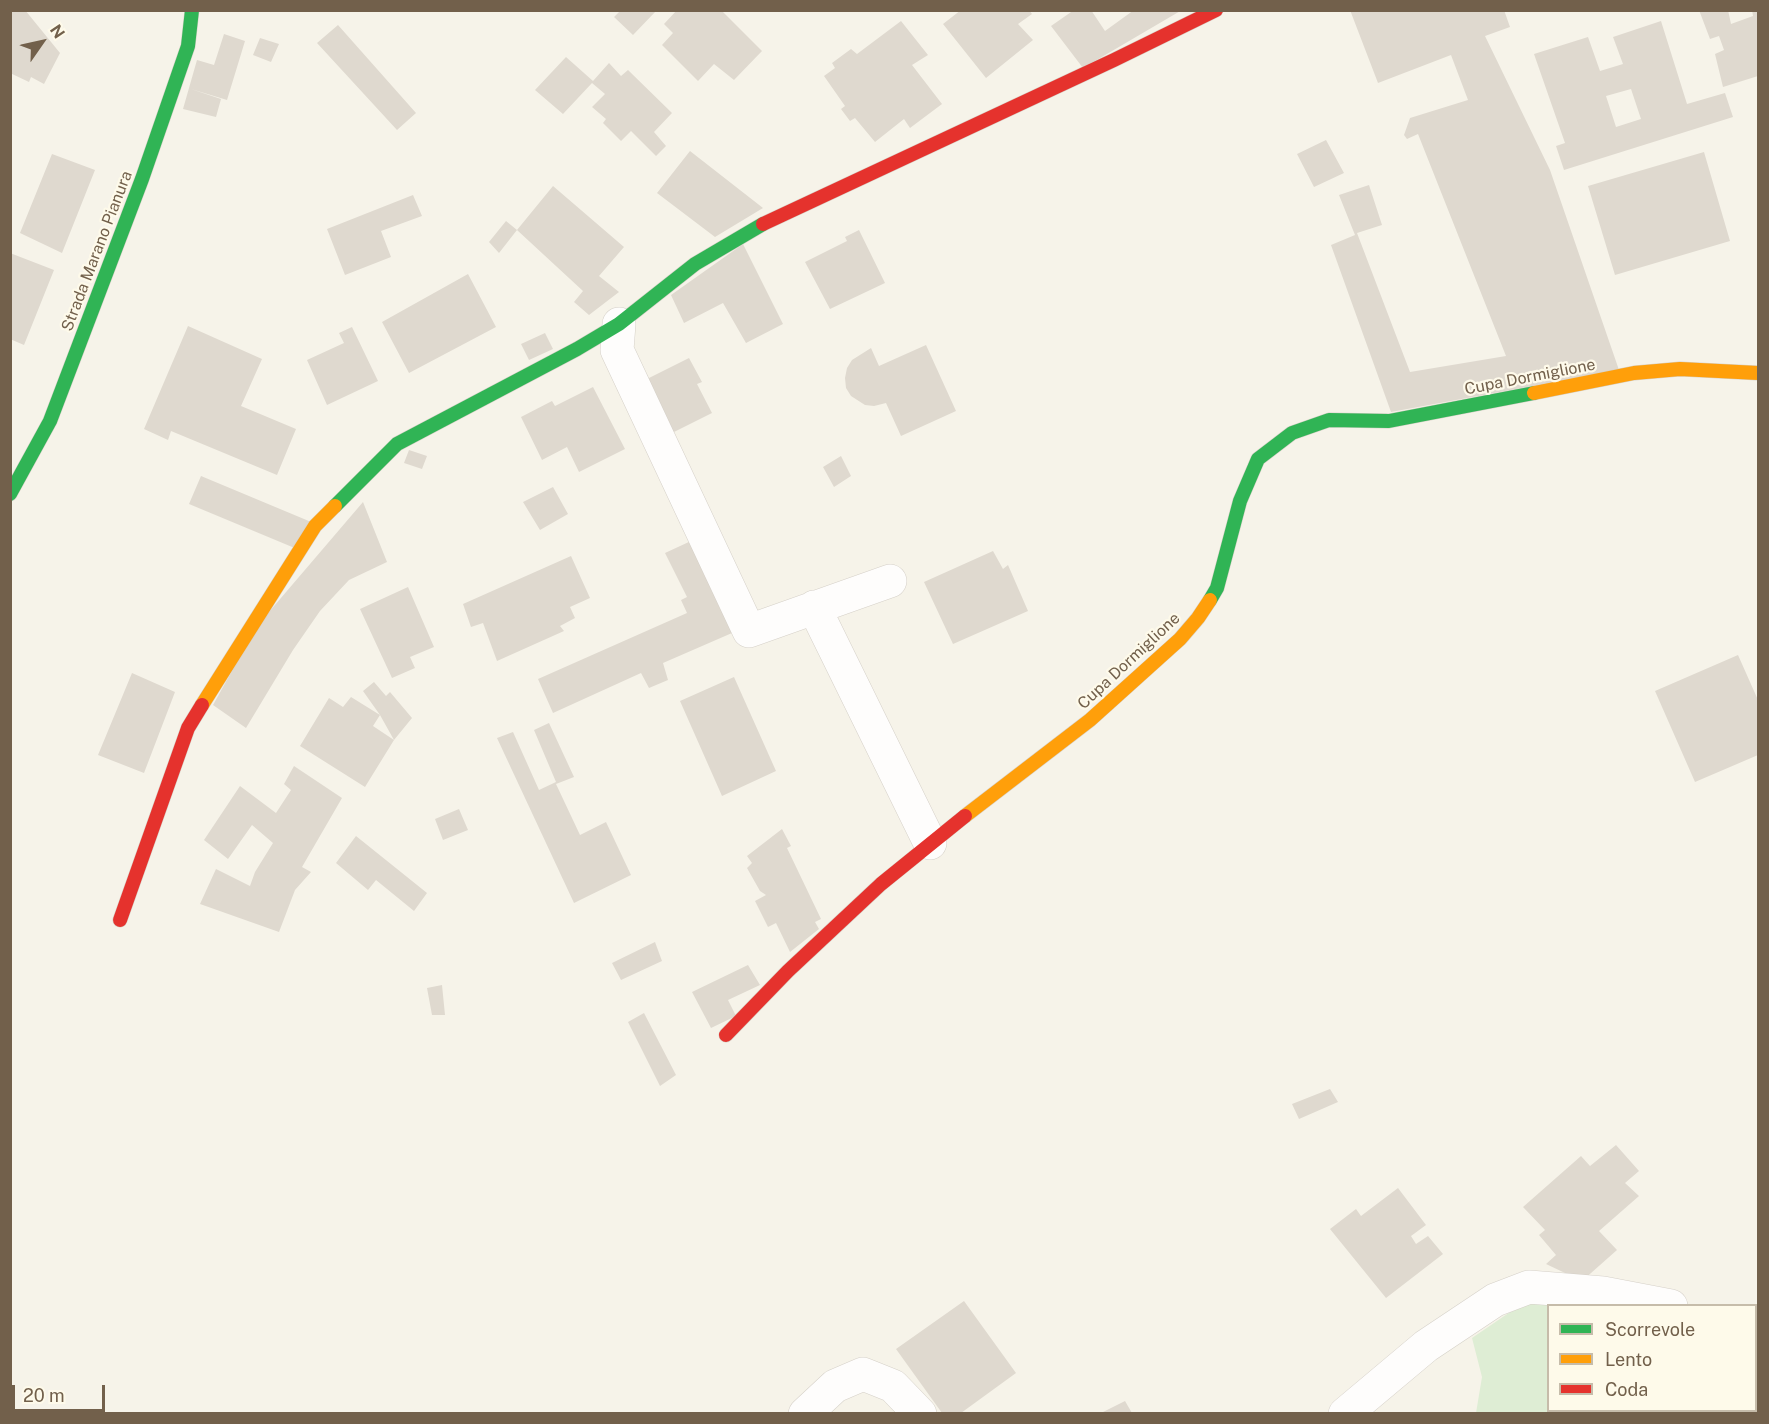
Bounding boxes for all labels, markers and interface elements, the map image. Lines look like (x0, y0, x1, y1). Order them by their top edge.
north arrow (12, 12, 72, 72)
text: N (46, 21, 69, 42)
street label: Strada Marano Pianura (58, 168, 136, 334)
street label: Cupa Dormiglione (1463, 355, 1597, 399)
street label: Cupa Dormiglione (1074, 609, 1184, 713)
legend (1547, 1304, 1757, 1412)
text: Scorrevole (1605, 1319, 1695, 1340)
text: Lento (1605, 1349, 1652, 1370)
scale bar (15, 1373, 108, 1411)
text: Coda (1605, 1379, 1648, 1400)
text: 20 m (23, 1385, 65, 1406)

